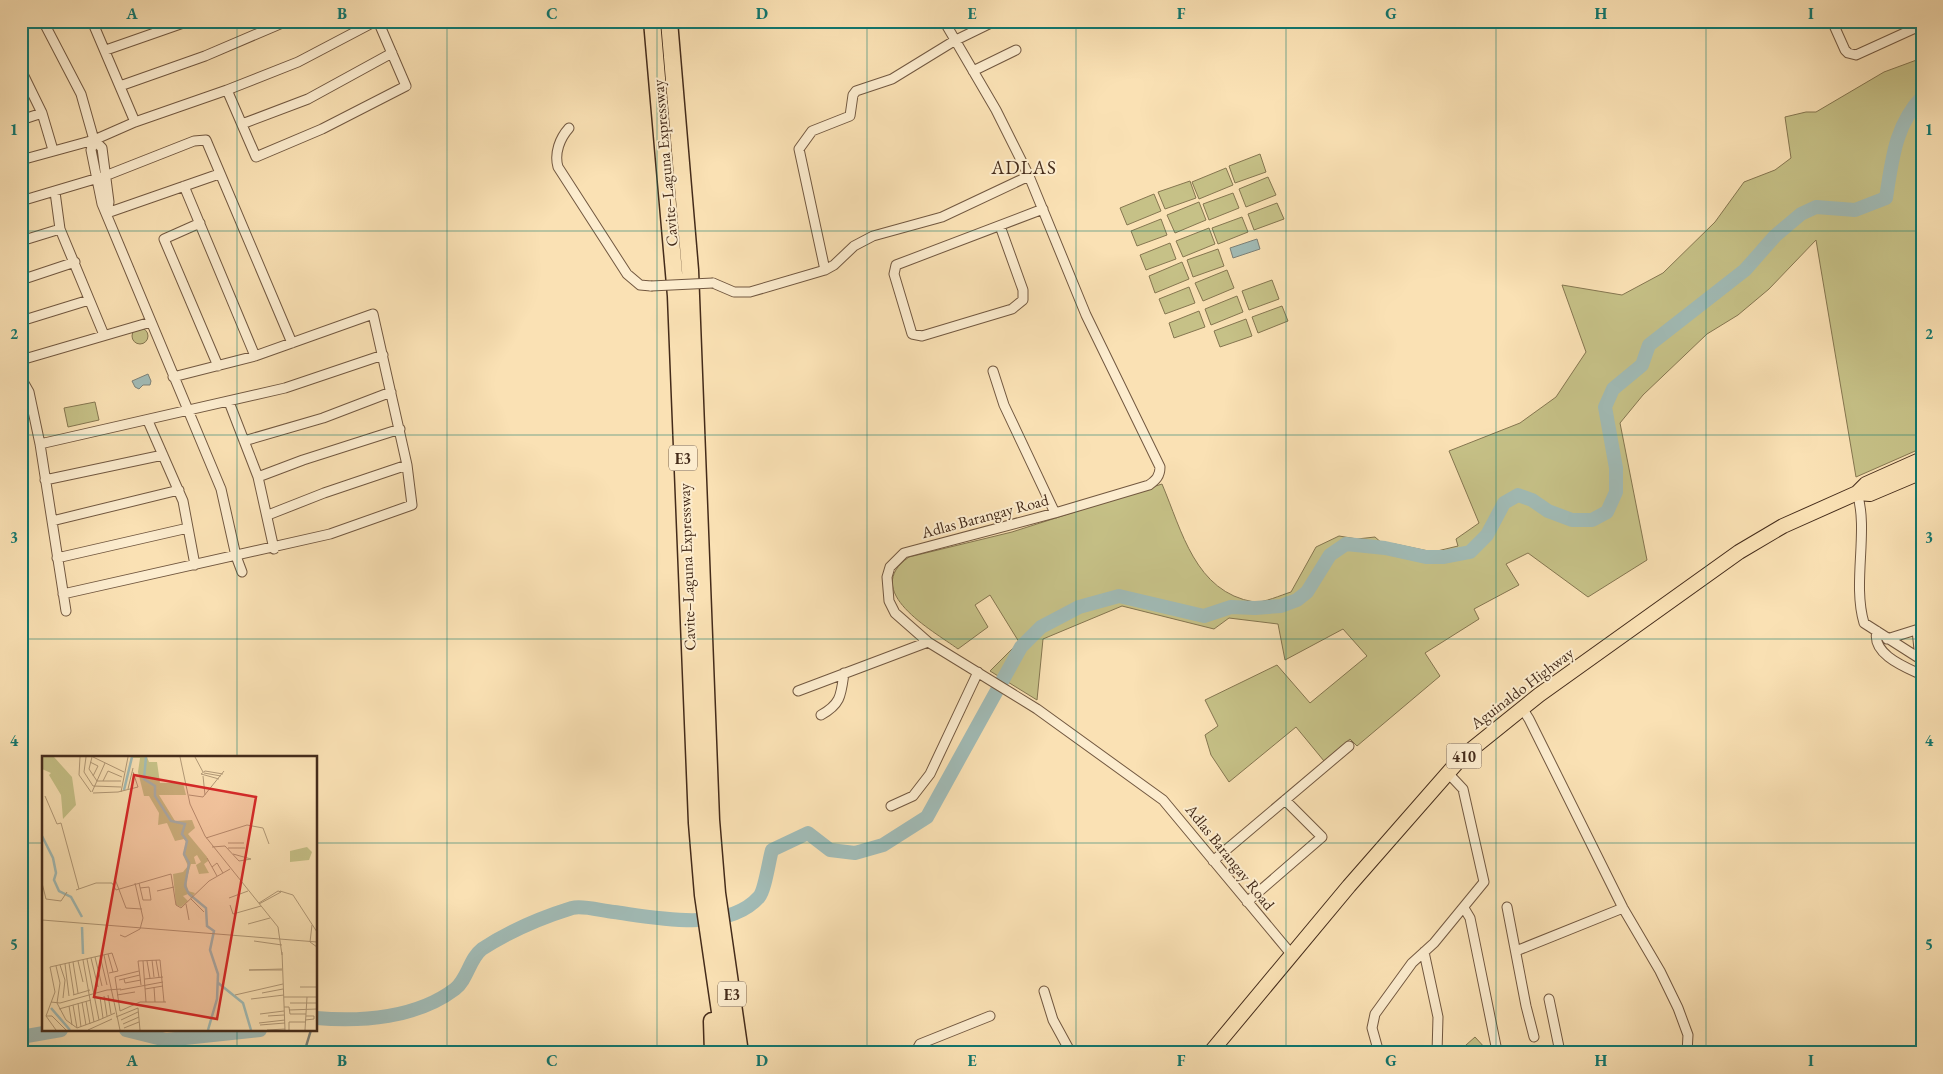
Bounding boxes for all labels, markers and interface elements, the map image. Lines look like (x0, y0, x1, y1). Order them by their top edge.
text: A (125, 3, 138, 24)
text: B (337, 3, 347, 24)
text: C (546, 3, 558, 24)
text: D (756, 3, 768, 24)
text: E (967, 3, 977, 24)
text: F (1177, 3, 1186, 24)
text: G (1385, 3, 1397, 24)
text: H (1595, 3, 1608, 24)
text: I (1808, 3, 1814, 24)
street label: Cavite–Laguna Expressway (647, 78, 683, 247)
text: 1 (10, 119, 18, 140)
text: 1 (1925, 119, 1933, 140)
district label: ADLAS (990, 155, 1057, 180)
text: 2 (10, 323, 19, 344)
text: 2 (1925, 323, 1934, 344)
road number: E3 (669, 446, 697, 470)
street label: Cavite–Laguna Expressway (674, 482, 700, 651)
street label: Adlas Barangay Road (918, 489, 1052, 543)
text: 3 (10, 527, 18, 548)
text: 3 (1925, 527, 1933, 548)
street label: Aguinaldo Highway (1465, 642, 1579, 734)
text: 4 (10, 730, 19, 751)
text: 4 (1925, 730, 1934, 751)
road number: 410 (1446, 744, 1482, 768)
inset map (42, 756, 318, 1032)
street label: Adlas Barangay Road (1180, 799, 1280, 915)
text: 5 (10, 934, 18, 955)
text: 5 (1925, 934, 1933, 955)
road number: E3 (718, 982, 746, 1006)
text: A (125, 1050, 138, 1071)
text: B (337, 1050, 347, 1071)
text: C (546, 1050, 558, 1071)
text: D (756, 1050, 768, 1071)
text: E (967, 1050, 977, 1071)
text: F (1177, 1050, 1186, 1071)
text: G (1385, 1050, 1397, 1071)
text: H (1595, 1050, 1608, 1071)
text: I (1808, 1050, 1814, 1071)

